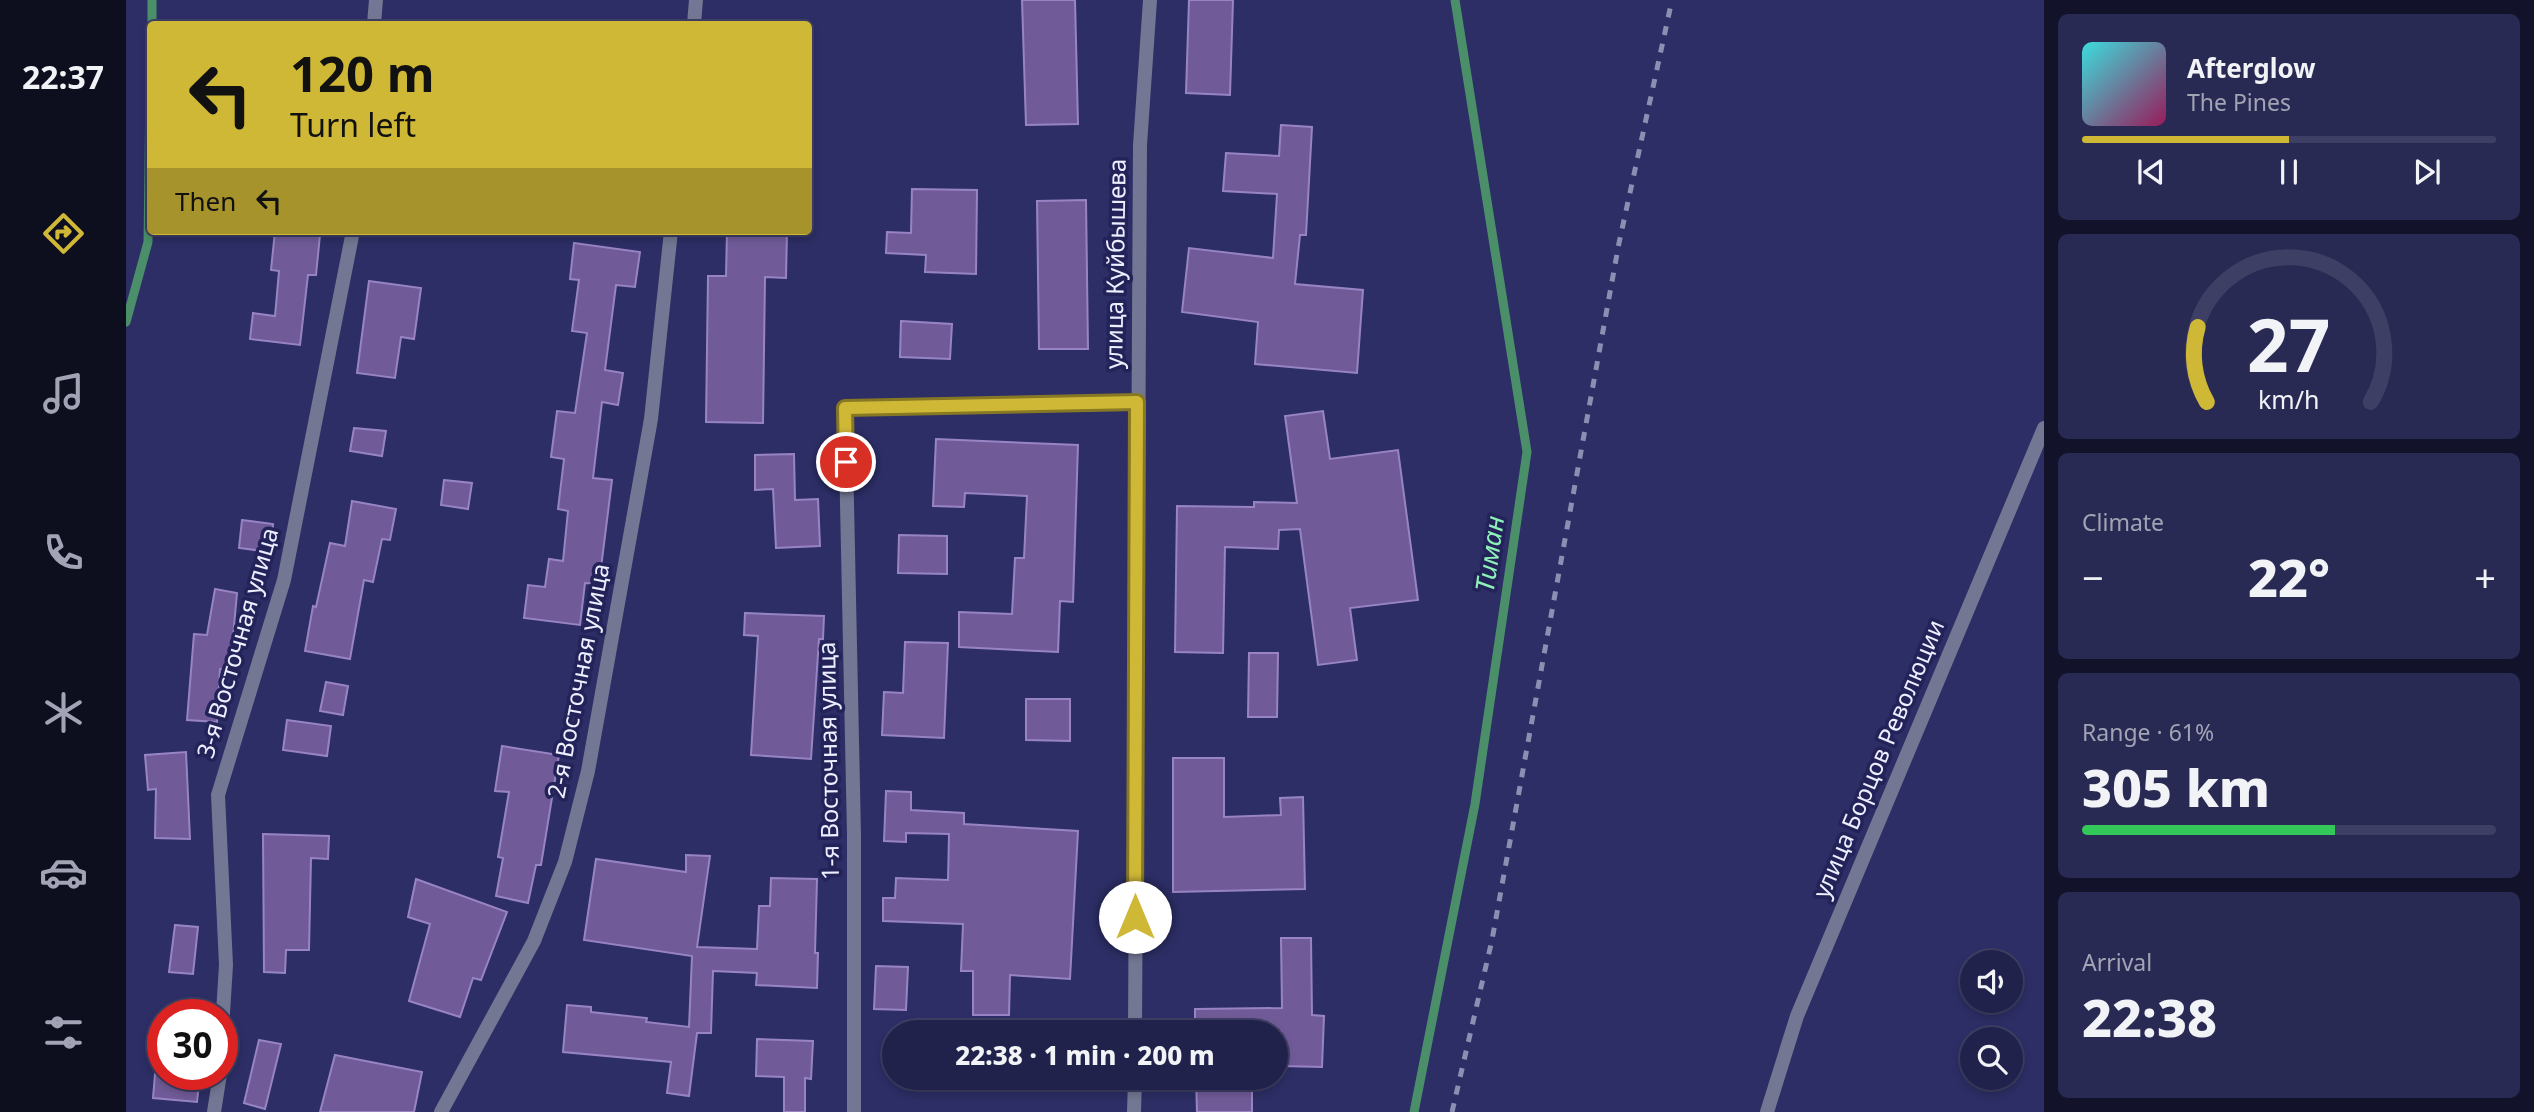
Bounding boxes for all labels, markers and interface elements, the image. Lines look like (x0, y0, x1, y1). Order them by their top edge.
text: 120 m (290, 40, 435, 106)
icon: left (175, 49, 266, 140)
text: Afterglow (2187, 50, 2315, 86)
text: 22:37 (22, 55, 104, 98)
text: The Pines (2187, 86, 2291, 118)
text: Turn left (290, 103, 416, 146)
icon: previous (2132, 153, 2170, 191)
icon: pause (2270, 153, 2308, 191)
icon: next (2408, 153, 2446, 191)
street label: улица Куйбышева (1096, 159, 1133, 369)
icon: left (250, 182, 288, 220)
text: Then (175, 183, 236, 219)
icon: directions (39, 209, 88, 258)
text: 27 (2247, 295, 2331, 394)
icon: music (39, 369, 88, 418)
text: km/h (2258, 382, 2320, 416)
pin (816, 432, 876, 492)
icon: arrive (827, 443, 865, 481)
text: Climate (2082, 506, 2164, 538)
water label: Тиман (1466, 513, 1512, 594)
street label: 3-я Восточная улица (188, 523, 285, 762)
icon: phone (39, 528, 88, 577)
text: 22° (2248, 541, 2330, 612)
text: − (2082, 551, 2104, 603)
text: + (2474, 551, 2496, 603)
street label: 2-я Восточная улица (539, 560, 616, 801)
street label: улица Борцов Революции (1804, 614, 1951, 903)
street label: 1-я Восточная улица (809, 641, 846, 881)
icon: climate (39, 688, 88, 737)
text: Range · 61% (2082, 716, 2214, 748)
text: 305 km (2082, 751, 2270, 822)
icon: car (39, 848, 88, 897)
position arrow (1098, 880, 1172, 954)
text: Arrival (2082, 946, 2152, 978)
map controls (1960, 950, 2023, 1090)
button: sound (1960, 950, 2023, 1013)
text: 22:38 (2082, 981, 2217, 1052)
speed limit sign: 30 (147, 999, 238, 1090)
icon: filters (39, 1008, 88, 1057)
button: search (1960, 1027, 2023, 1090)
text: 22:38 · 1 min · 200 m (955, 1037, 1215, 1073)

